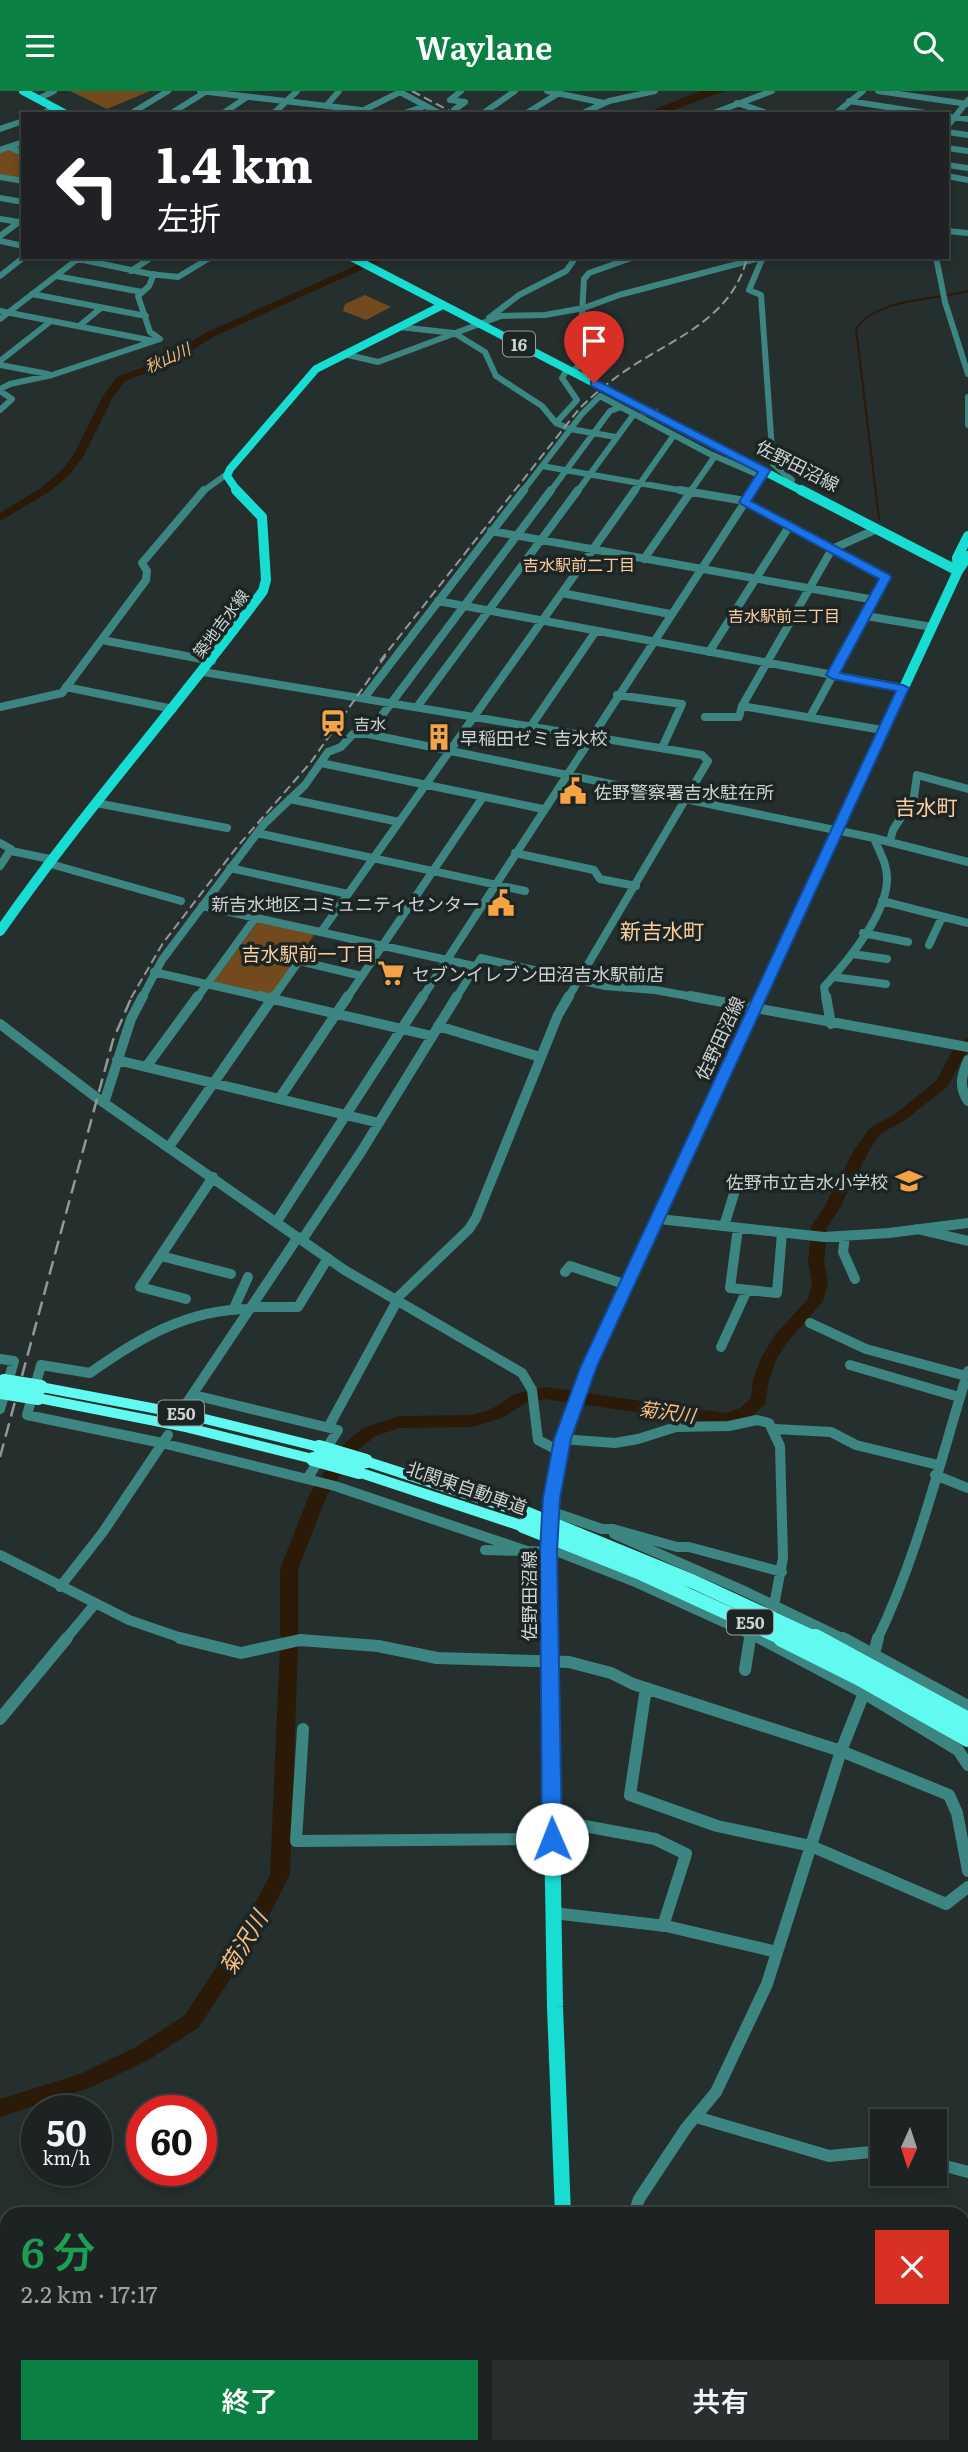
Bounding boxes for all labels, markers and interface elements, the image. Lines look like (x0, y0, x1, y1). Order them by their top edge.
text: Waylane (416, 22, 552, 70)
icon: menu (21, 27, 59, 65)
icon: search (909, 27, 947, 65)
text: 1.4 km (157, 125, 313, 198)
icon: left (42, 140, 133, 231)
text: 左折 (157, 192, 221, 240)
pin (564, 311, 624, 383)
icon: arrive (575, 322, 613, 360)
road number: 16 (503, 332, 535, 357)
water label: 秋山川 (140, 335, 196, 378)
street label: 佐野田沼線 (752, 433, 844, 497)
district label: 吉水駅前二丁目 (523, 552, 635, 576)
street label: 築地吉水線 (186, 584, 254, 662)
district label: 吉水駅前三丁目 (728, 603, 840, 627)
station icon: 吉水 (318, 708, 348, 738)
place label: 吉水 (354, 711, 386, 735)
building icon: 早稲田ゼミ 吉水校 (424, 722, 454, 752)
place label: 早稲田ゼミ 吉水校 (460, 724, 608, 751)
public building icon: 佐野警察署吉水駐在所 (558, 776, 588, 806)
place label: 佐野警察署吉水駐在所 (594, 778, 774, 805)
district label: 吉水町 (895, 790, 958, 821)
public building icon: 新吉水地区コミュニティセンター (486, 888, 516, 918)
place label: 新吉水地区コミュニティセンター (211, 890, 480, 917)
district label: 新吉水町 (620, 914, 704, 945)
district label: 吉水駅前一丁目 (241, 939, 375, 967)
supermarket icon: セブンイレブン田沼吉水駅前店 (376, 958, 406, 988)
place label: セブンイレブン田沼吉水駅前店 (412, 960, 664, 987)
street label: 佐野田沼線 (688, 992, 750, 1084)
school or university icon: 佐野市立吉水小学校 (894, 1166, 924, 1196)
place label: 佐野市立吉水小学校 (726, 1168, 888, 1195)
water label: 菊沢川 (637, 1393, 699, 1429)
road number: E50 (158, 1401, 204, 1425)
street label: 北関東自動車道 (403, 1454, 531, 1520)
street label: 佐野田沼線 (515, 1551, 542, 1641)
road number: E50 (727, 1609, 773, 1635)
position arrow (515, 1802, 589, 1876)
water label: 菊沢川 (210, 1901, 276, 1980)
speed limit sign: 60 (126, 2095, 217, 2186)
text: 50 (46, 2105, 87, 2157)
north arrow (870, 2109, 947, 2186)
map controls (870, 2109, 947, 2186)
text: km/h (43, 2144, 90, 2171)
text: 6 分 (21, 2219, 95, 2281)
button: close (875, 2230, 949, 2304)
text: 2.2 km · 17:17 (21, 2276, 158, 2310)
button: 終了 (21, 2360, 478, 2440)
button: 共有 (492, 2360, 949, 2440)

